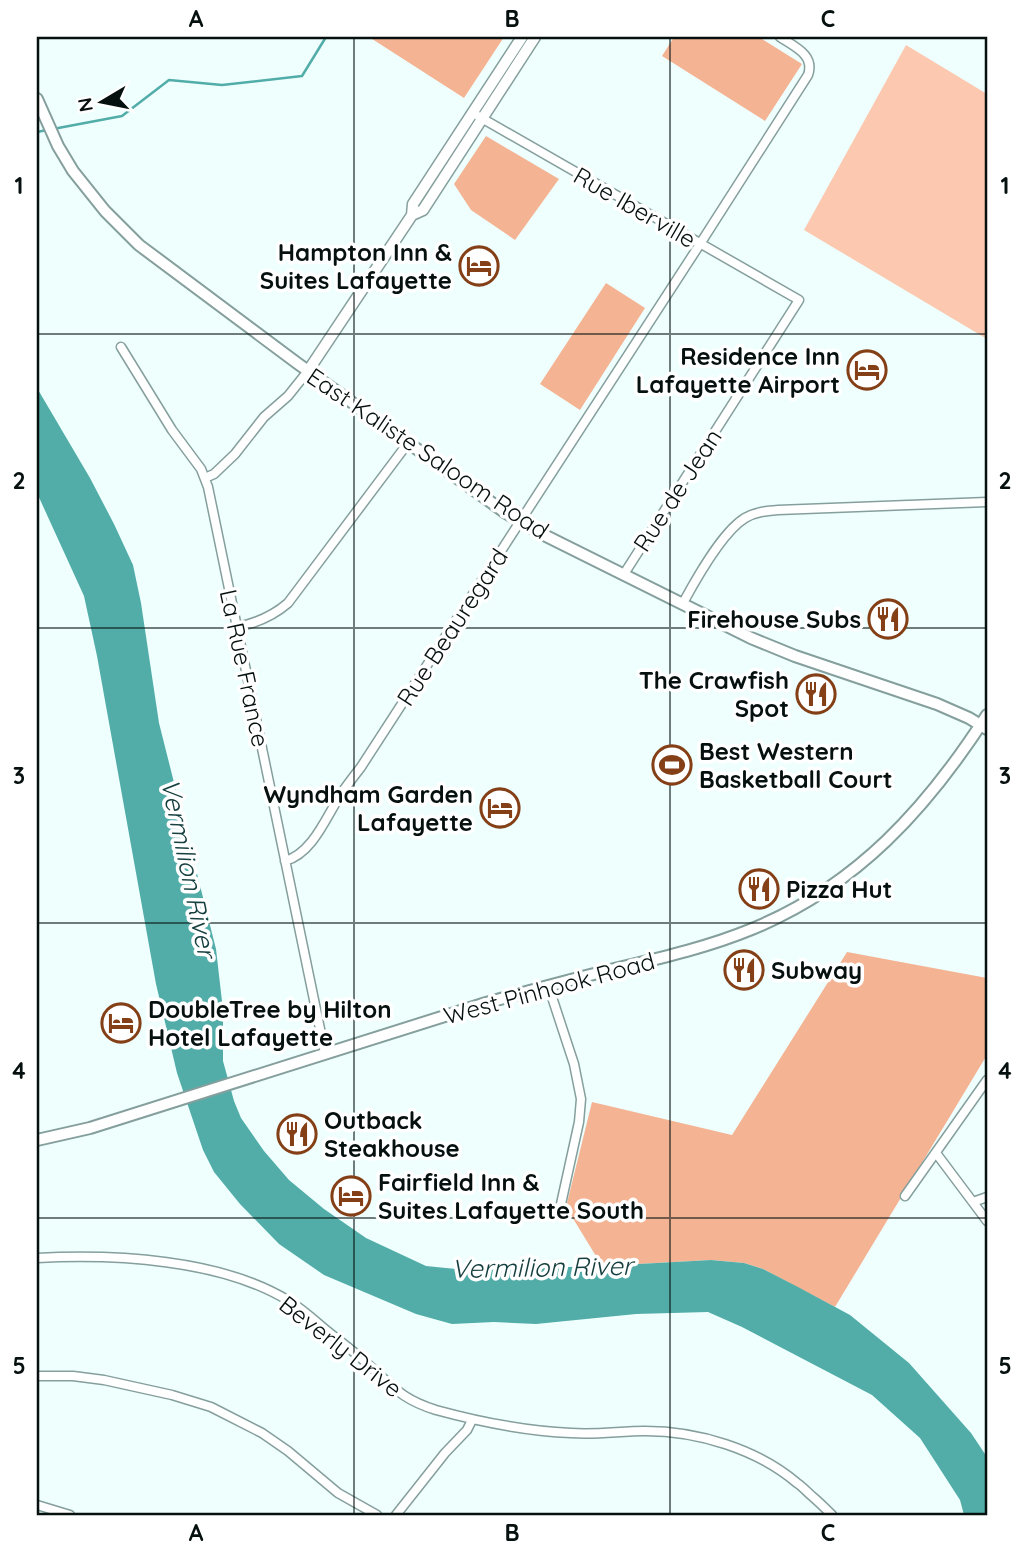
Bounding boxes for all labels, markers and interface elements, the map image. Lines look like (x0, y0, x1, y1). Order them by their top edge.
text: A (189, 4, 204, 33)
text: B (504, 4, 520, 33)
text: C (821, 4, 835, 33)
north arrow (66, 66, 136, 136)
text: N (72, 96, 98, 114)
street label: Rue Iberville (568, 160, 702, 254)
text: 1 (15, 171, 23, 200)
text: 1 (1001, 171, 1009, 200)
place label: Hampton Inn & Suites Lafayette (260, 237, 452, 295)
hotel icon: Hampton Inn & Suites Lafayette (458, 245, 500, 287)
place label: Residence Inn Lafayette Airport (636, 341, 840, 399)
hotel icon: Residence Inn Lafayette Airport (846, 349, 888, 391)
street label: East Kaliste Saloom Road (301, 361, 555, 545)
street label: Rue de Jean (626, 423, 728, 557)
text: 2 (12, 466, 26, 495)
text: 2 (998, 466, 1012, 495)
street label: Rue Beauregard (390, 543, 514, 711)
street label: La Rue France (214, 587, 276, 749)
restaurant icon: Firehouse Subs (867, 598, 909, 640)
place label: Firehouse Subs (687, 604, 861, 634)
place label: The Crawfish Spot (639, 665, 789, 723)
restaurant icon: The Crawfish Spot (795, 673, 837, 715)
place label: Best Western Basketball Court (699, 736, 893, 794)
sports icon: Best Western Basketball Court (651, 744, 693, 786)
text: 3 (13, 761, 25, 790)
text: 3 (999, 761, 1011, 790)
water label: Vermilion River (154, 776, 225, 963)
place label: Wyndham Garden Lafayette (263, 779, 473, 837)
hotel icon: Wyndham Garden Lafayette (479, 787, 521, 829)
restaurant icon: Pizza Hut (738, 868, 780, 910)
place label: Pizza Hut (786, 874, 892, 904)
street label: West Pinhook Road (440, 945, 658, 1031)
restaurant icon: Subway (723, 949, 765, 991)
place label: Subway (771, 955, 862, 985)
place label: DoubleTree by Hilton Hotel Lafayette (148, 994, 392, 1052)
hotel icon: DoubleTree by Hilton Hotel Lafayette (100, 1002, 142, 1044)
text: 4 (12, 1056, 26, 1085)
text: 4 (998, 1056, 1012, 1085)
place label: Outback Steakhouse (324, 1105, 460, 1163)
restaurant icon: Outback Steakhouse (276, 1113, 318, 1155)
place label: Fairfield Inn & Suites Lafayette South (378, 1167, 644, 1225)
hotel icon: Fairfield Inn & Suites Lafayette South (330, 1175, 372, 1217)
water label: Vermilion River (451, 1249, 636, 1285)
street label: Beverly Drive (274, 1289, 408, 1403)
text: 5 (12, 1351, 26, 1380)
text: 5 (998, 1351, 1012, 1380)
text: A (189, 1518, 204, 1547)
text: B (504, 1518, 520, 1547)
text: C (821, 1518, 835, 1547)

